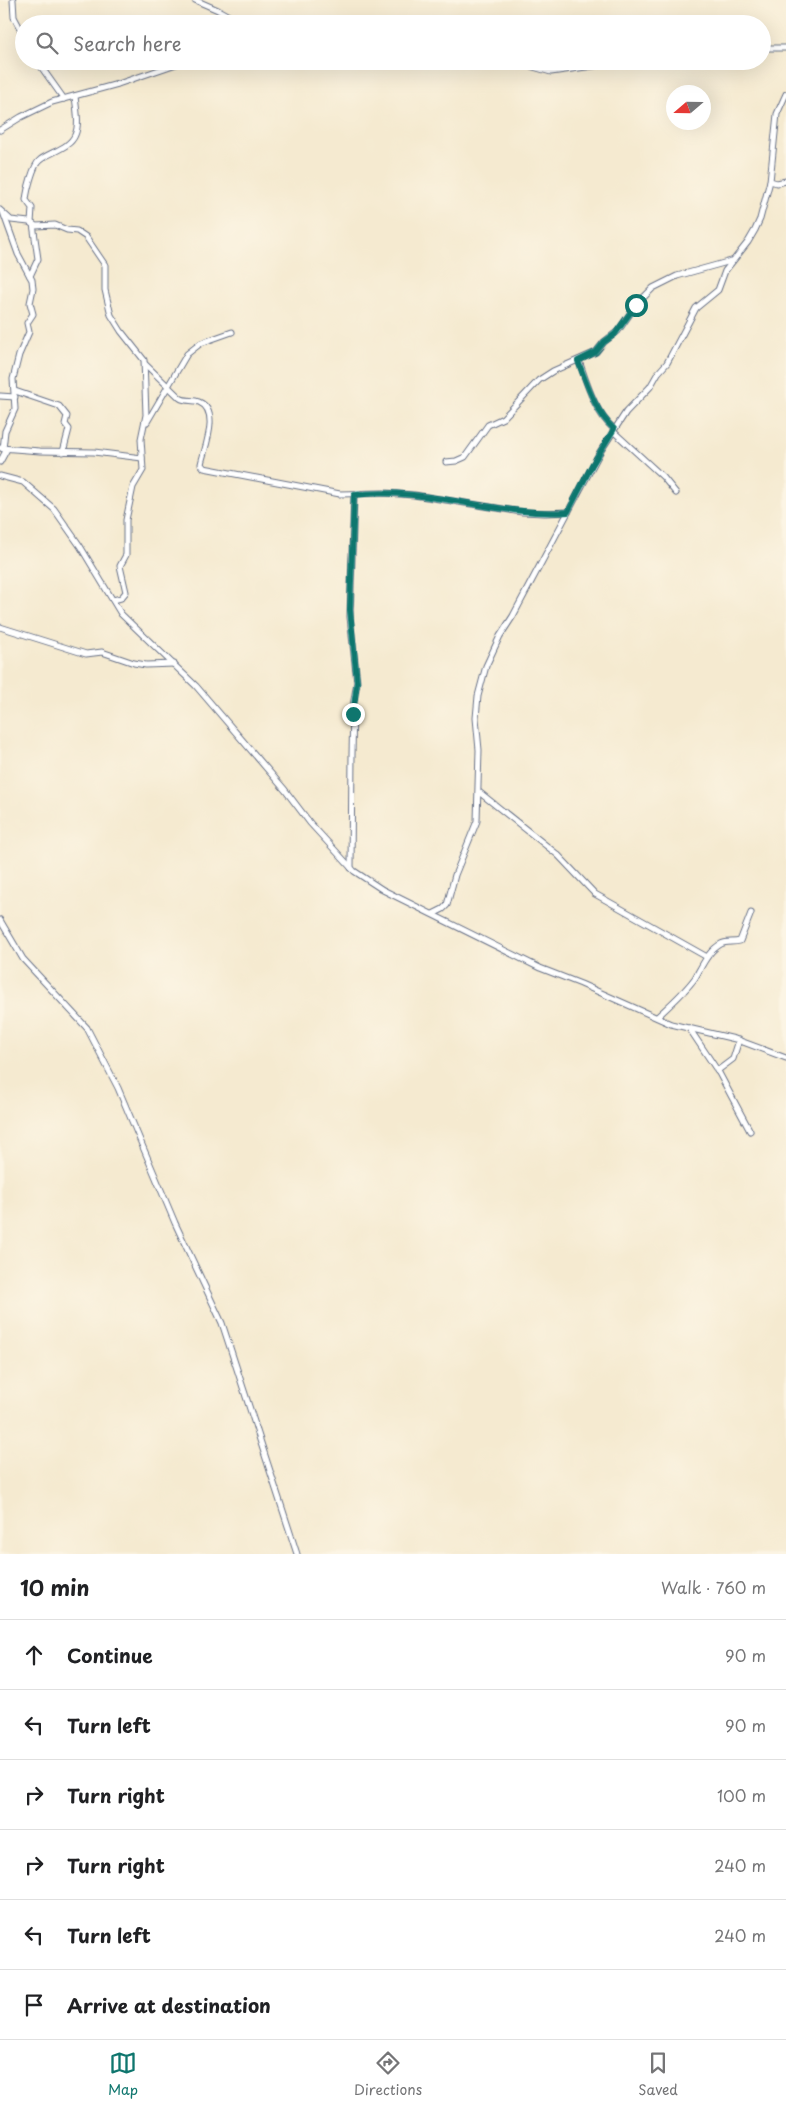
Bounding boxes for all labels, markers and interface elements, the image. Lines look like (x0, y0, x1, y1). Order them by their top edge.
search box (15, 15, 771, 70)
icon: search (33, 29, 61, 57)
text: Search here (73, 29, 182, 57)
north arrow (666, 85, 711, 130)
route start (625, 294, 648, 317)
route end (342, 703, 365, 726)
text: 10 min (20, 1571, 90, 1603)
text: Walk · 760 m (661, 1575, 766, 1599)
icon: ahead (20, 1641, 48, 1669)
text: Continue (67, 1641, 153, 1669)
text: 90 m (725, 1643, 766, 1667)
icon: left (20, 1711, 48, 1739)
text: Turn left (67, 1711, 151, 1739)
text: 90 m (725, 1713, 766, 1737)
icon: right (20, 1781, 48, 1809)
text: Turn right (67, 1781, 165, 1809)
text: 100 m (717, 1783, 766, 1807)
icon: right (20, 1851, 48, 1879)
text: Turn right (67, 1851, 165, 1879)
text: 240 m (714, 1853, 766, 1877)
icon: left (20, 1921, 48, 1949)
text: Turn left (67, 1921, 151, 1949)
text: 240 m (714, 1923, 766, 1947)
icon: arrive (20, 1991, 48, 2019)
text: Arrive at destination (67, 1991, 271, 2019)
tab: Map (108, 2049, 138, 2100)
tab: Directions (354, 2049, 422, 2100)
tab: Saved (638, 2049, 678, 2100)

